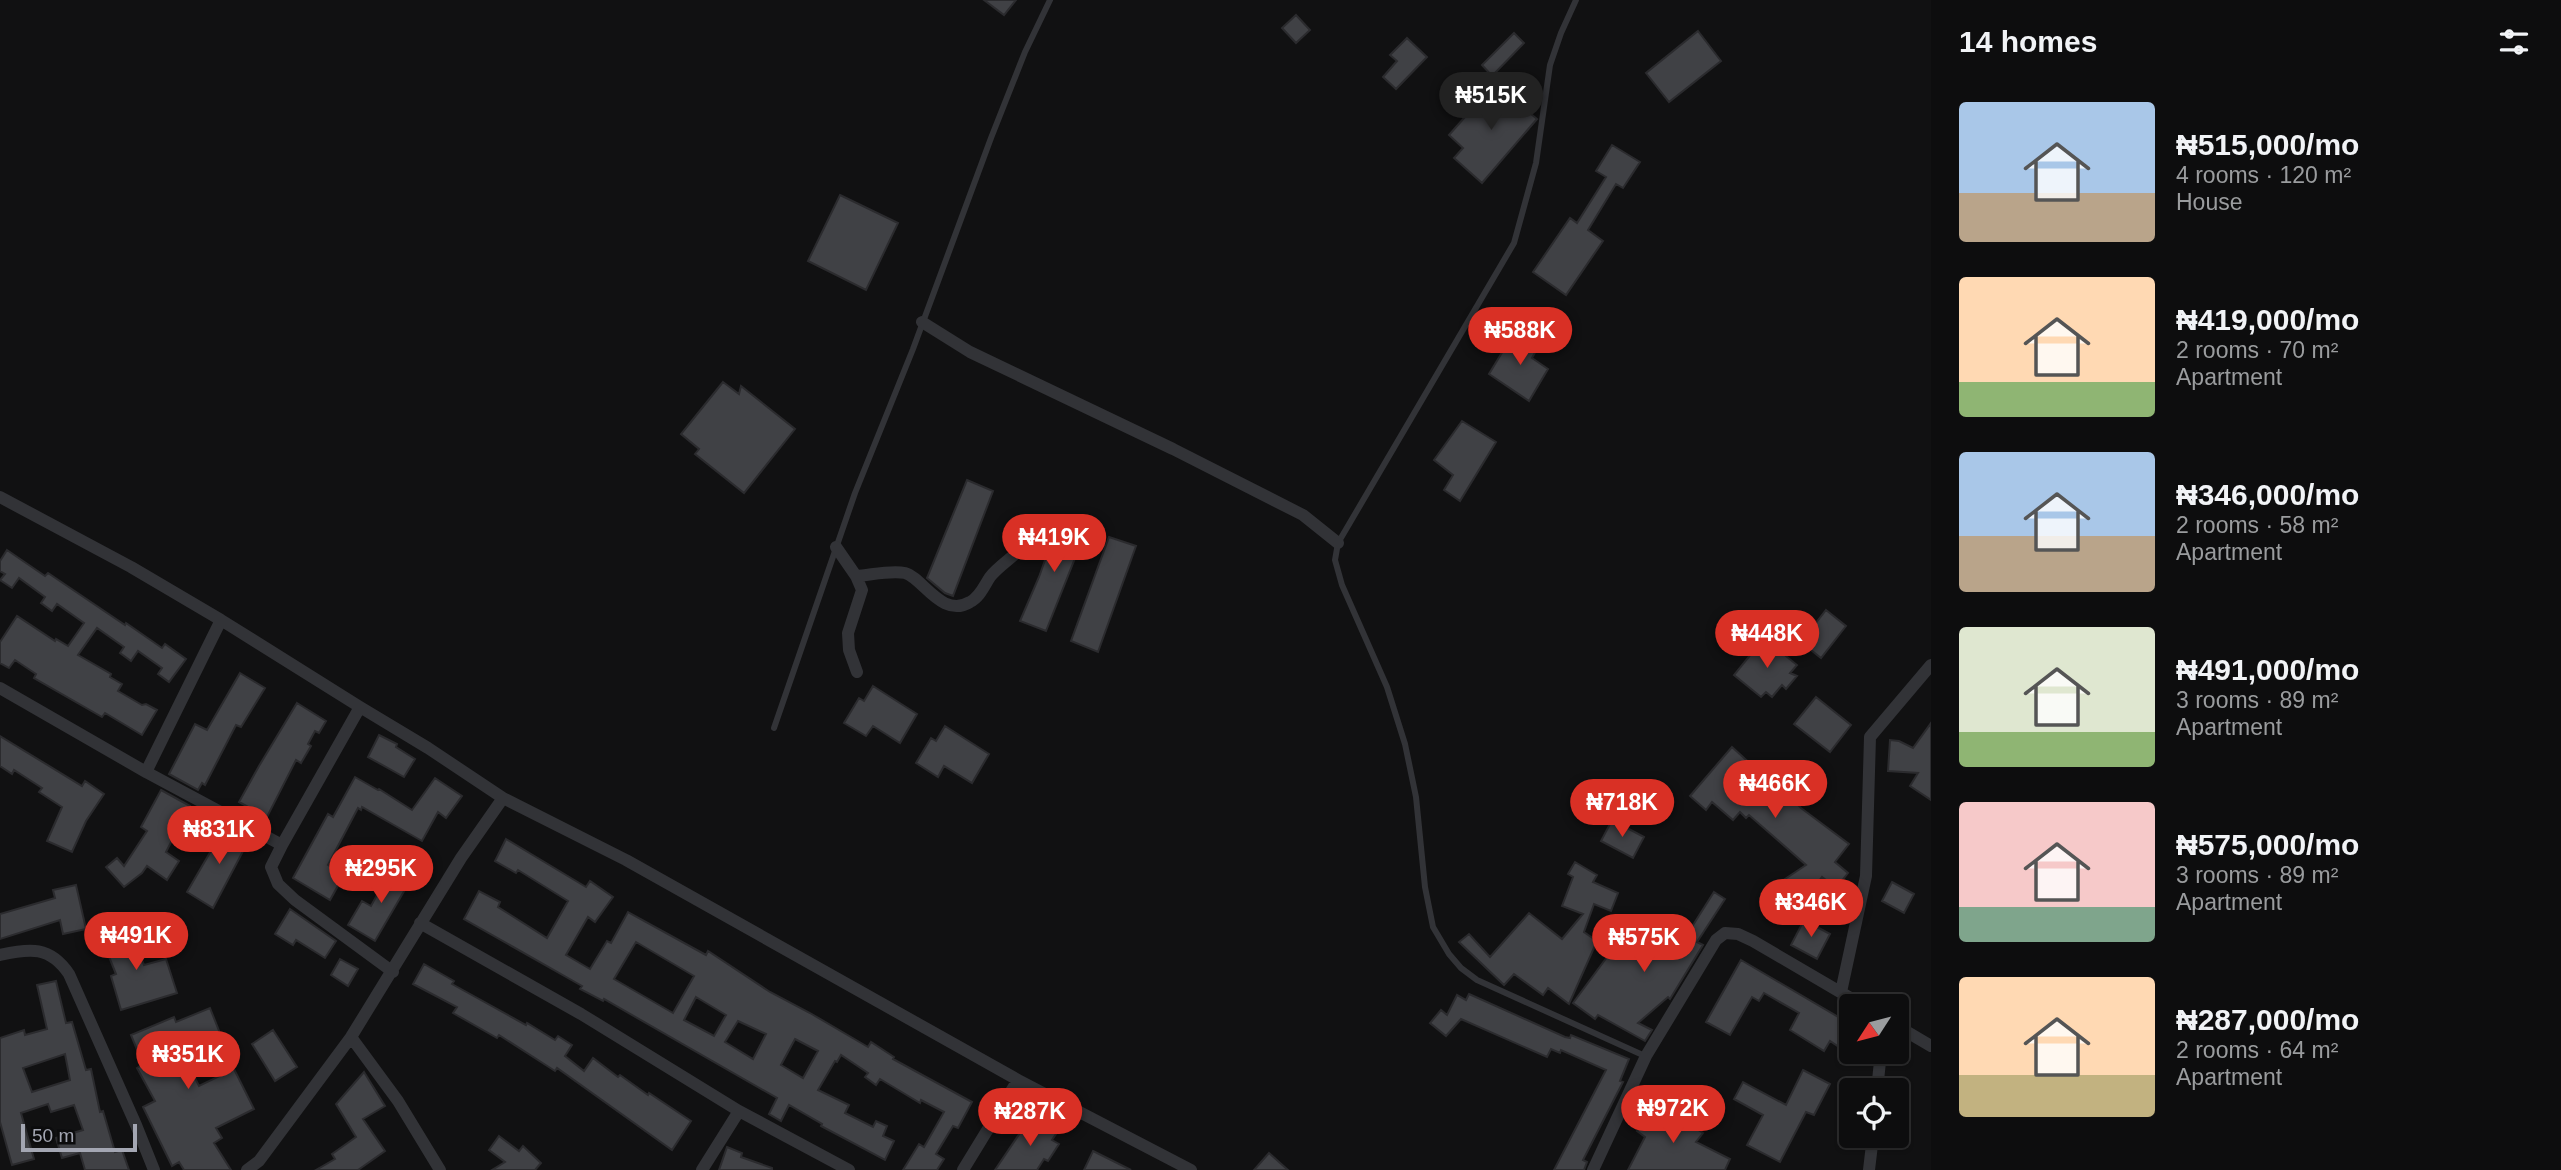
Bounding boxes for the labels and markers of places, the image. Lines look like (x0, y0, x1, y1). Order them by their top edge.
pin: ₦515K (1442, 72, 1540, 132)
pin: ₦588K (1471, 308, 1569, 367)
pin: ₦419K (1005, 514, 1103, 574)
pin: ₦448K (1718, 610, 1816, 670)
pin: ₦466K (1726, 760, 1824, 820)
pin: ₦718K (1573, 780, 1671, 839)
pin: ₦831K (170, 806, 268, 866)
pin: ₦295K (332, 846, 430, 905)
pin: ₦346K (1762, 880, 1860, 939)
pin: ₦491K (87, 912, 185, 972)
pin: ₦575K (1595, 914, 1693, 974)
pin: ₦351K (139, 1032, 237, 1091)
pin: ₦972K (1624, 1086, 1722, 1145)
pin: ₦287K (981, 1088, 1079, 1148)

